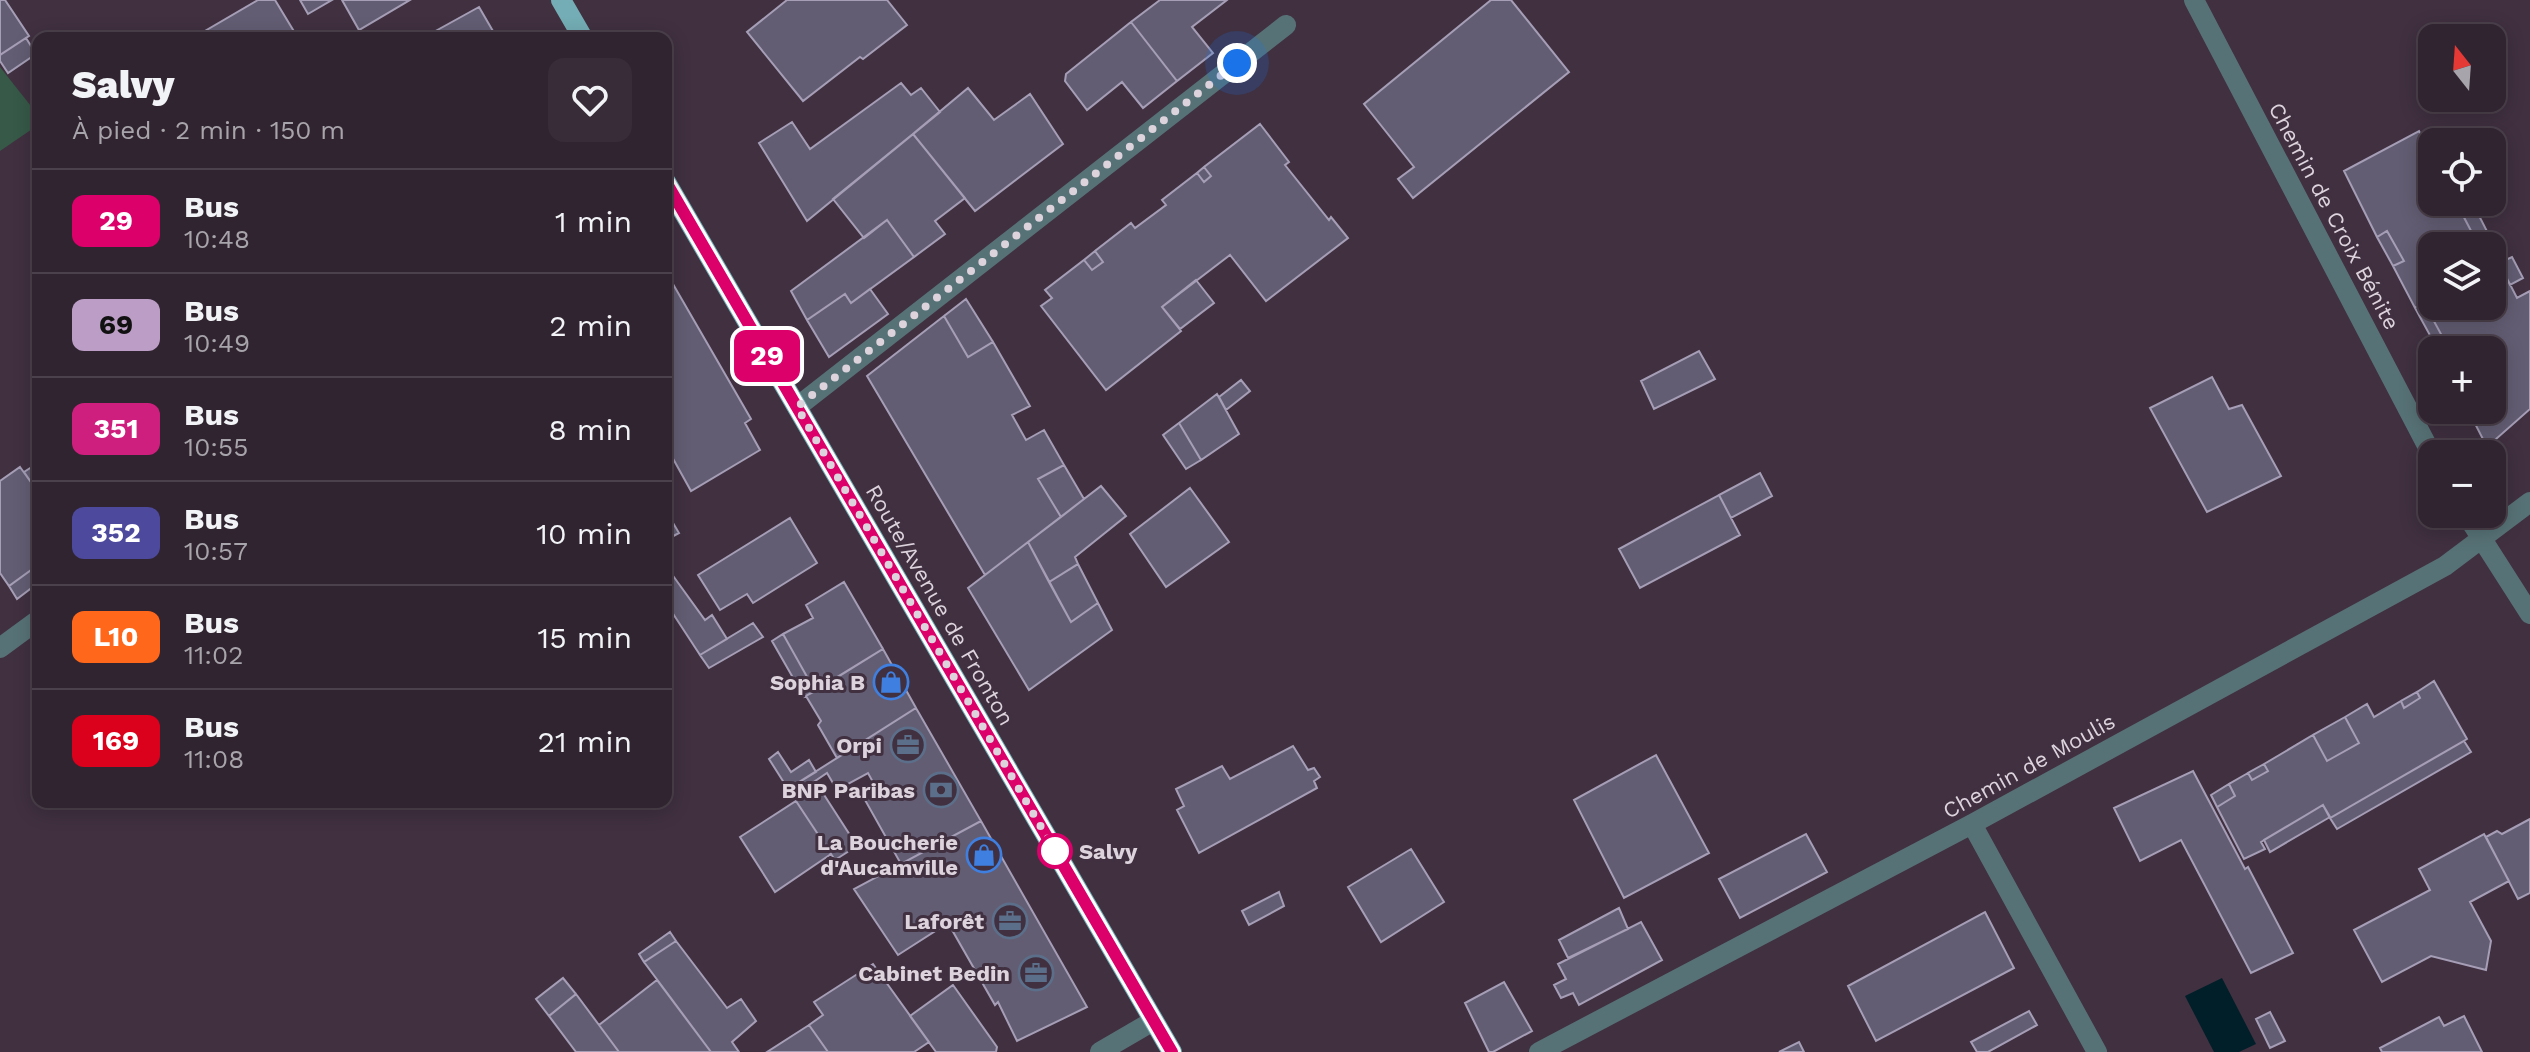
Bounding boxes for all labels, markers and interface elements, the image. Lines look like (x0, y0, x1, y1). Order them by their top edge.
north arrow (2418, 24, 2506, 112)
map controls (2418, 24, 2506, 528)
your location (1217, 43, 1257, 83)
button: heart (548, 58, 632, 142)
text: Salvy (72, 63, 175, 107)
street label: Chemin de Croix Bénite (2263, 98, 2405, 334)
text: À pied · 2 min · 150 m (72, 115, 345, 145)
button: locate (2418, 128, 2506, 216)
text: Bus (184, 189, 239, 224)
text: 29 (99, 204, 133, 237)
text: 1 min (555, 204, 632, 239)
text: 10:48 (184, 224, 250, 254)
button: layers (2418, 232, 2506, 320)
text: Bus (184, 293, 239, 328)
text: 69 (99, 308, 133, 341)
text: 2 min (549, 308, 632, 343)
text: 10:49 (184, 328, 250, 358)
line badge: 29 (731, 330, 803, 382)
button: + (2418, 336, 2506, 424)
text: 29 (750, 339, 784, 372)
text: Bus (184, 397, 239, 432)
text: 351 (94, 412, 139, 445)
text: 8 min (548, 412, 632, 447)
text: 10:55 (184, 432, 248, 462)
button: − (2418, 440, 2506, 528)
street label: Route/Avenue de Fronton (861, 480, 1019, 730)
text: Bus (184, 501, 239, 536)
text: 352 (91, 516, 141, 549)
text: 10 min (536, 516, 632, 551)
text: 10:57 (184, 536, 248, 566)
text: Bus (184, 605, 239, 640)
text: L10 (94, 620, 138, 653)
text: 15 min (537, 620, 632, 655)
text: 11:02 (184, 640, 243, 670)
shop icon: Sophia B (872, 663, 910, 701)
place label: Sophia B (770, 670, 865, 695)
street label: Chemin de Moulis (1939, 708, 2119, 824)
text: Bus (184, 709, 239, 744)
text: 169 (93, 724, 139, 757)
text: 21 min (537, 724, 632, 759)
office icon: Orpi (889, 726, 927, 764)
place label: Orpi (836, 733, 882, 758)
text: 11:08 (184, 744, 244, 774)
bank icon: BNP Paribas (922, 771, 960, 809)
place label: BNP Paribas (781, 778, 915, 803)
place label: La Boucherie d'Aucamville (817, 830, 958, 880)
marker: Salvy (1038, 834, 1072, 868)
shop icon: La Boucherie d'Aucamville (965, 836, 1003, 874)
place label: Salvy (1079, 839, 1138, 864)
office icon: Laforêt (991, 902, 1029, 940)
place label: Laforêt (904, 909, 984, 934)
office icon: Cabinet Bedin (1017, 954, 1055, 992)
place label: Cabinet Bedin (858, 961, 1010, 986)

